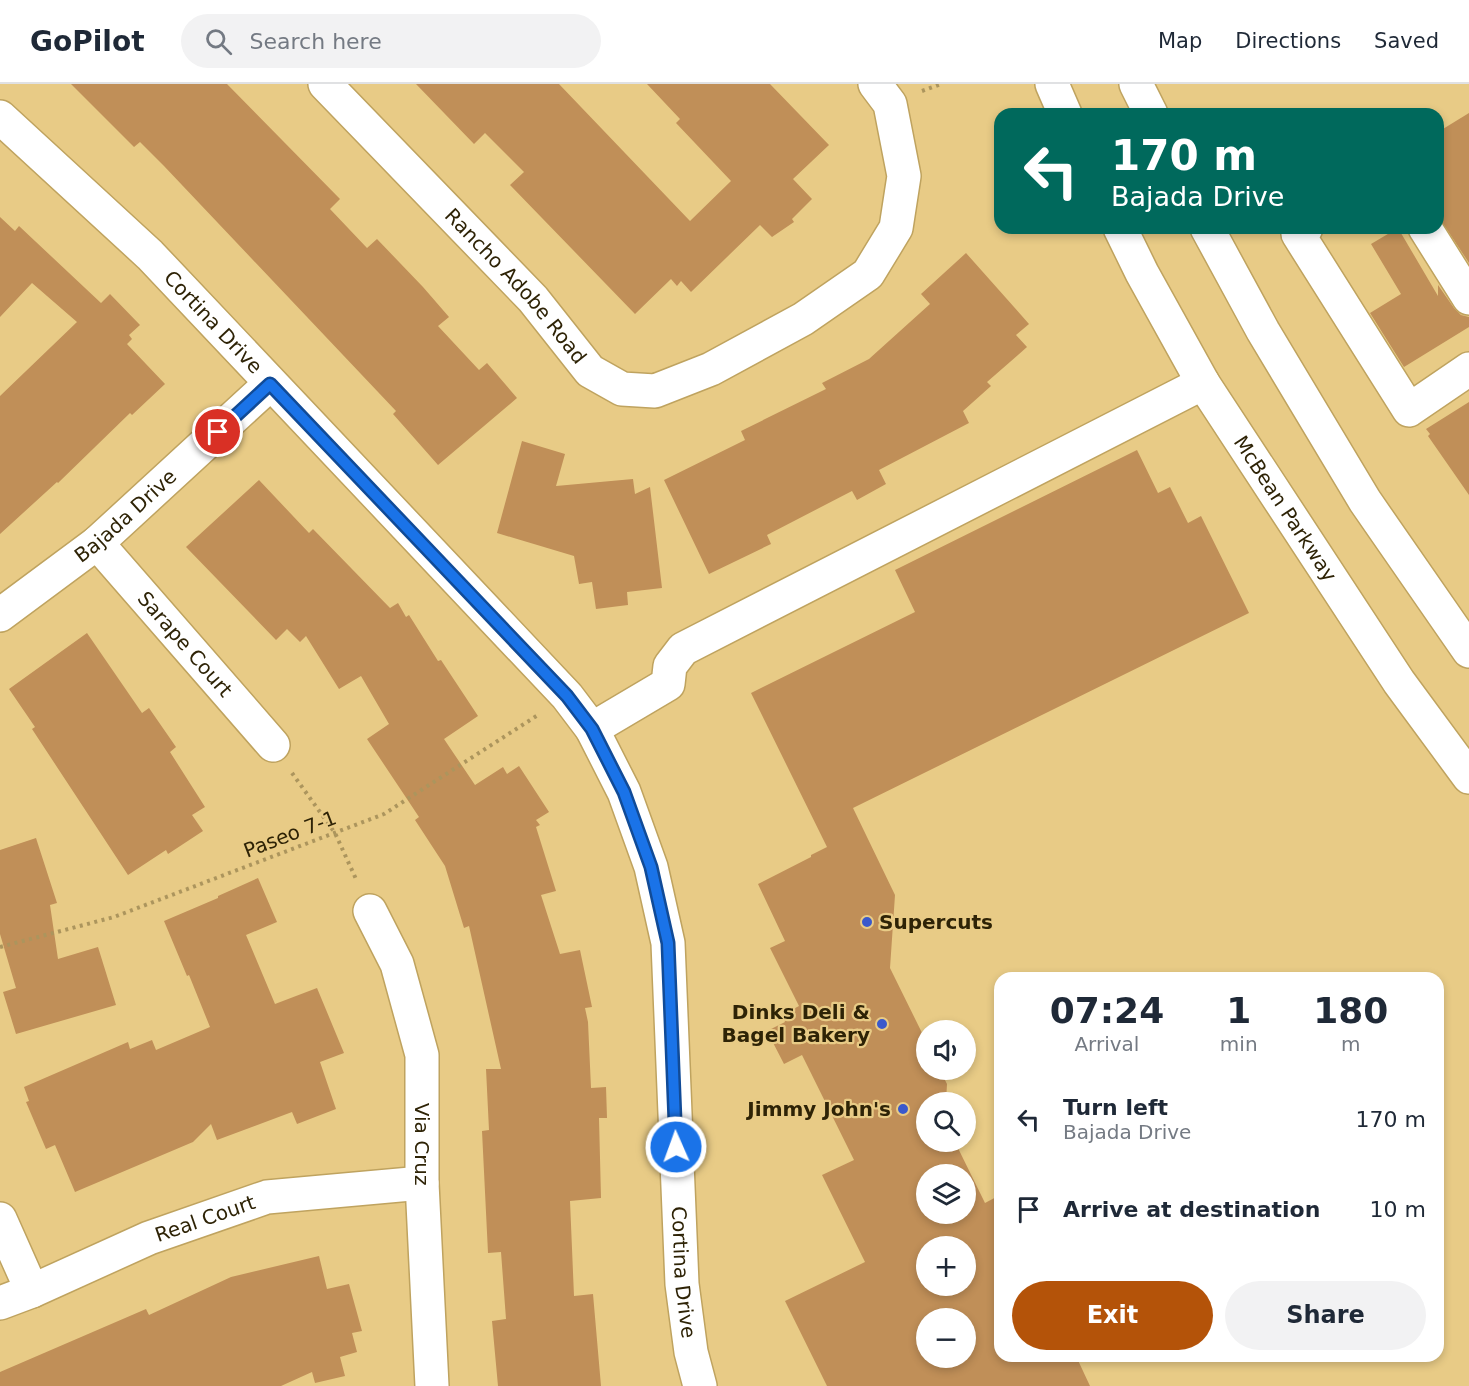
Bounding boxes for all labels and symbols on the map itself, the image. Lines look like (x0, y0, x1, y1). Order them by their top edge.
street label: Rancho Adobe Road (440, 203, 592, 369)
street label: Cortina Drive (159, 266, 268, 378)
pin (192, 406, 243, 457)
street label: McBean Parkway (1229, 431, 1342, 586)
street label: Bajada Drive (70, 464, 181, 568)
street label: Sarape Court (133, 586, 237, 702)
street label: Paseo 7-1 (240, 805, 340, 863)
place label: Supercuts (879, 910, 993, 934)
marker: Supercuts (860, 915, 874, 929)
place label: Dinks Deli & Bagel Bakery (722, 1000, 870, 1047)
marker: Dinks Deli & Bagel Bakery (875, 1017, 889, 1031)
place label: Jimmy John's (745, 1097, 891, 1121)
marker: Jimmy John's (896, 1102, 910, 1116)
street label: Via Cruz (410, 1103, 434, 1186)
position arrow (644, 1115, 708, 1179)
street label: Real Court (152, 1190, 259, 1247)
street label: Cortina Drive (667, 1206, 701, 1340)

